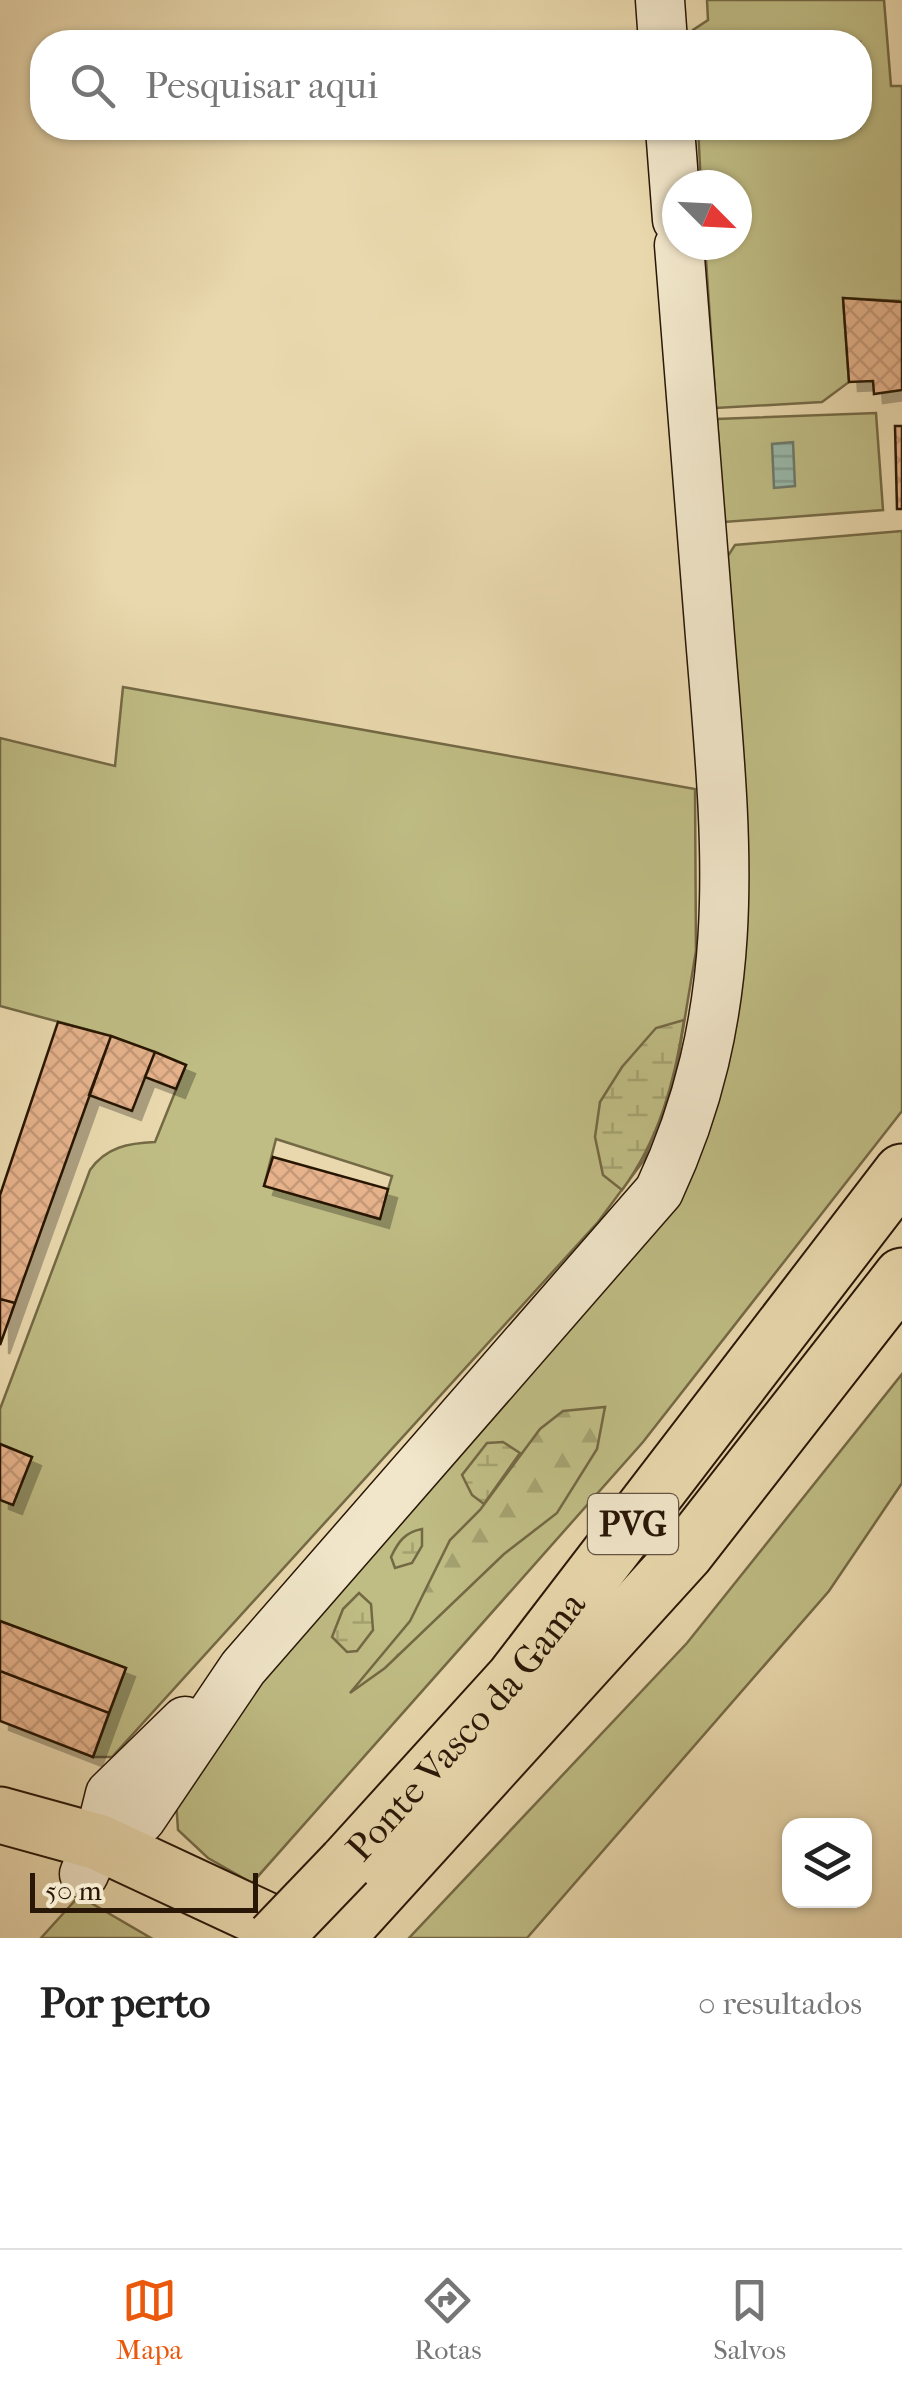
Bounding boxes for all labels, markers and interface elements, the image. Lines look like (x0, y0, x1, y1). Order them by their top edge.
search box (30, 30, 872, 140)
icon: search (65, 58, 120, 113)
text: Pesquisar aqui (145, 63, 378, 108)
north arrow (662, 170, 752, 260)
road number: PVG (588, 1494, 678, 1554)
street label: Ponte Vasco da Gama (337, 1583, 595, 1870)
map controls (782, 1818, 872, 1908)
button: layers (782, 1818, 872, 1908)
scale bar (30, 1868, 258, 1912)
text: 50 m (45, 1874, 102, 1907)
text: Por perto (40, 1979, 210, 2028)
text: 0 resultados (698, 1985, 862, 2022)
tab: Mapa (116, 2273, 183, 2366)
tab: Rotas (414, 2273, 482, 2366)
tab: Salvos (713, 2273, 786, 2366)

